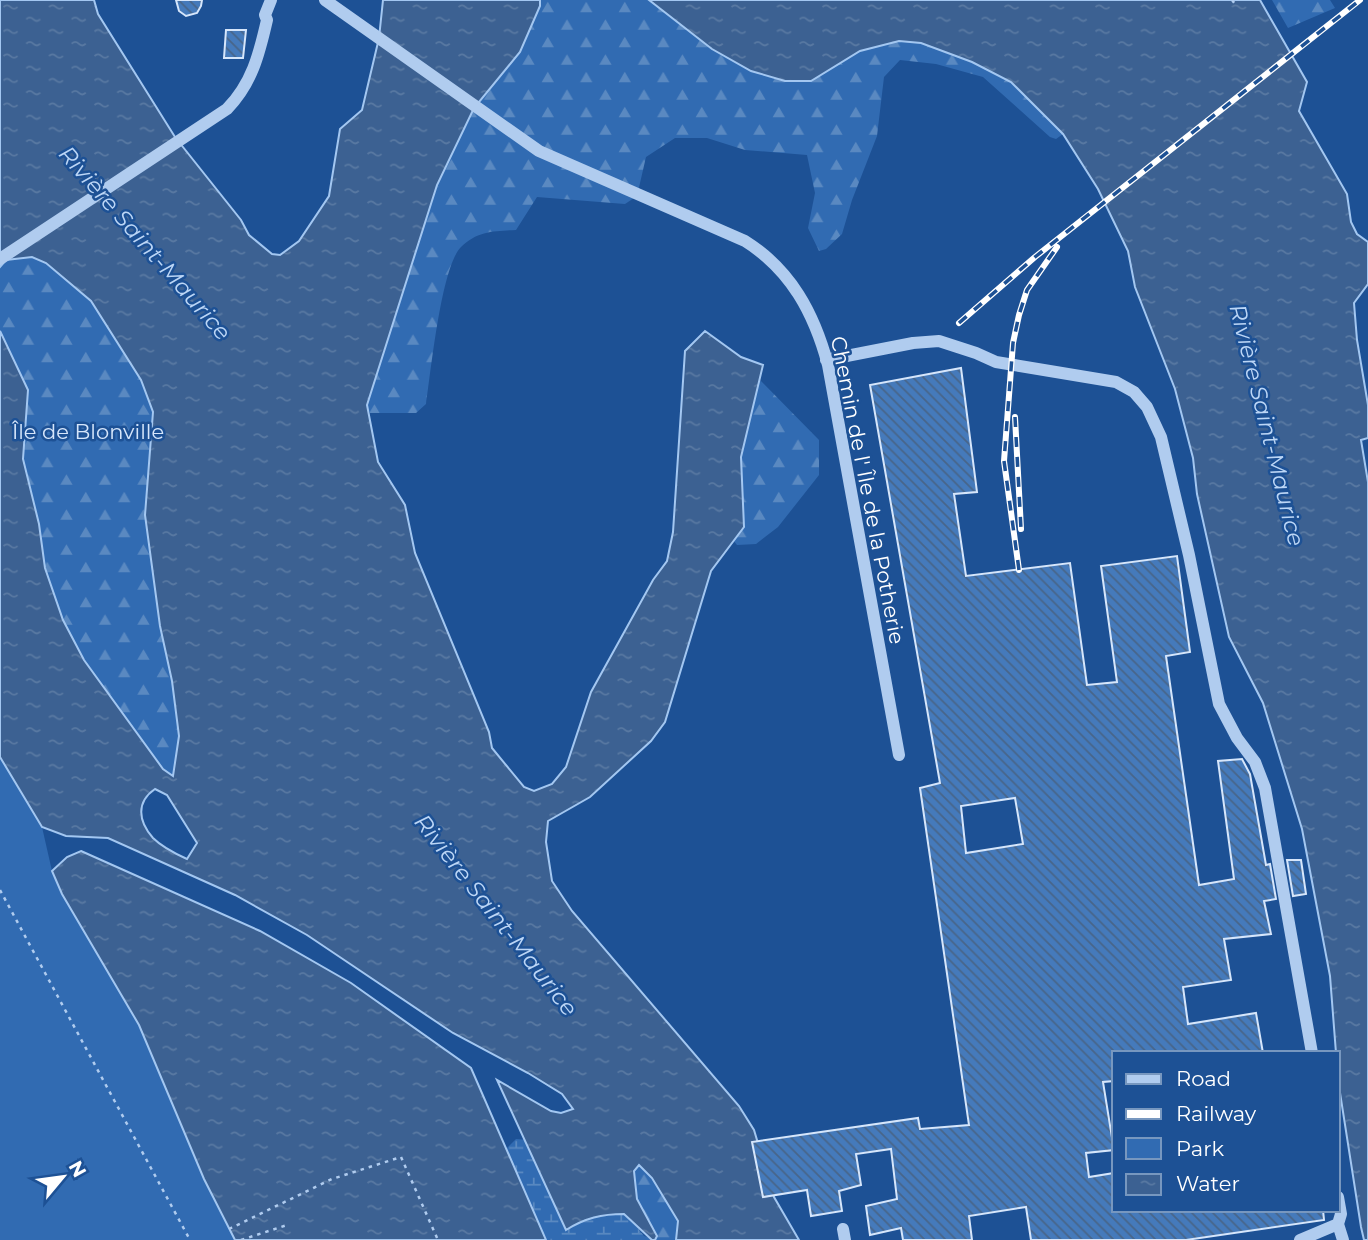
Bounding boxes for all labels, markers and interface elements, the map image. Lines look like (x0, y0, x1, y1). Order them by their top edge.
water label: Rivière Saint-Maurice (53, 140, 237, 346)
water label: Rivière Saint-Maurice (1223, 301, 1311, 549)
street label: Chemin de l' Île de la Potherie (826, 334, 910, 646)
park label: Île de Blonville (11, 419, 164, 444)
water label: Rivière Saint-Maurice (408, 808, 584, 1022)
legend (1112, 1051, 1340, 1212)
text: Road (1176, 1066, 1231, 1091)
text: Railway (1176, 1101, 1257, 1126)
text: Park (1176, 1136, 1224, 1161)
north arrow (28, 1142, 98, 1212)
text: N (64, 1157, 91, 1181)
text: Water (1176, 1171, 1240, 1196)

